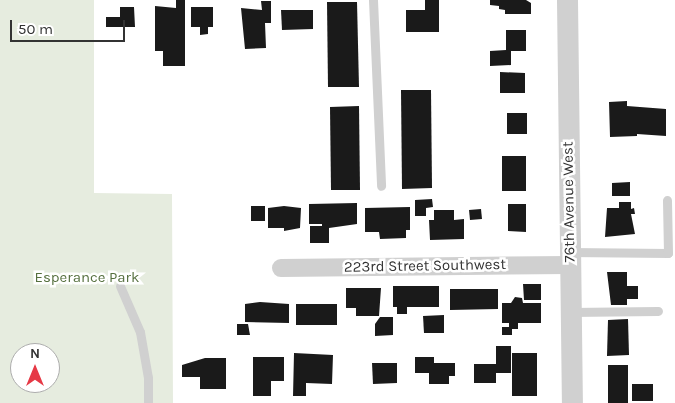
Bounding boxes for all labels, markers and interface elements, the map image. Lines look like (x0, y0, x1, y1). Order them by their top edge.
scale bar (12, 10, 128, 42)
text: 50 m (18, 20, 53, 38)
street label: 76th Avenue West (559, 141, 579, 263)
street label: 223rd Street Southwest (344, 256, 506, 276)
park label: Esperance Park (35, 269, 139, 287)
north arrow (10, 343, 60, 393)
text: N (30, 345, 40, 362)

